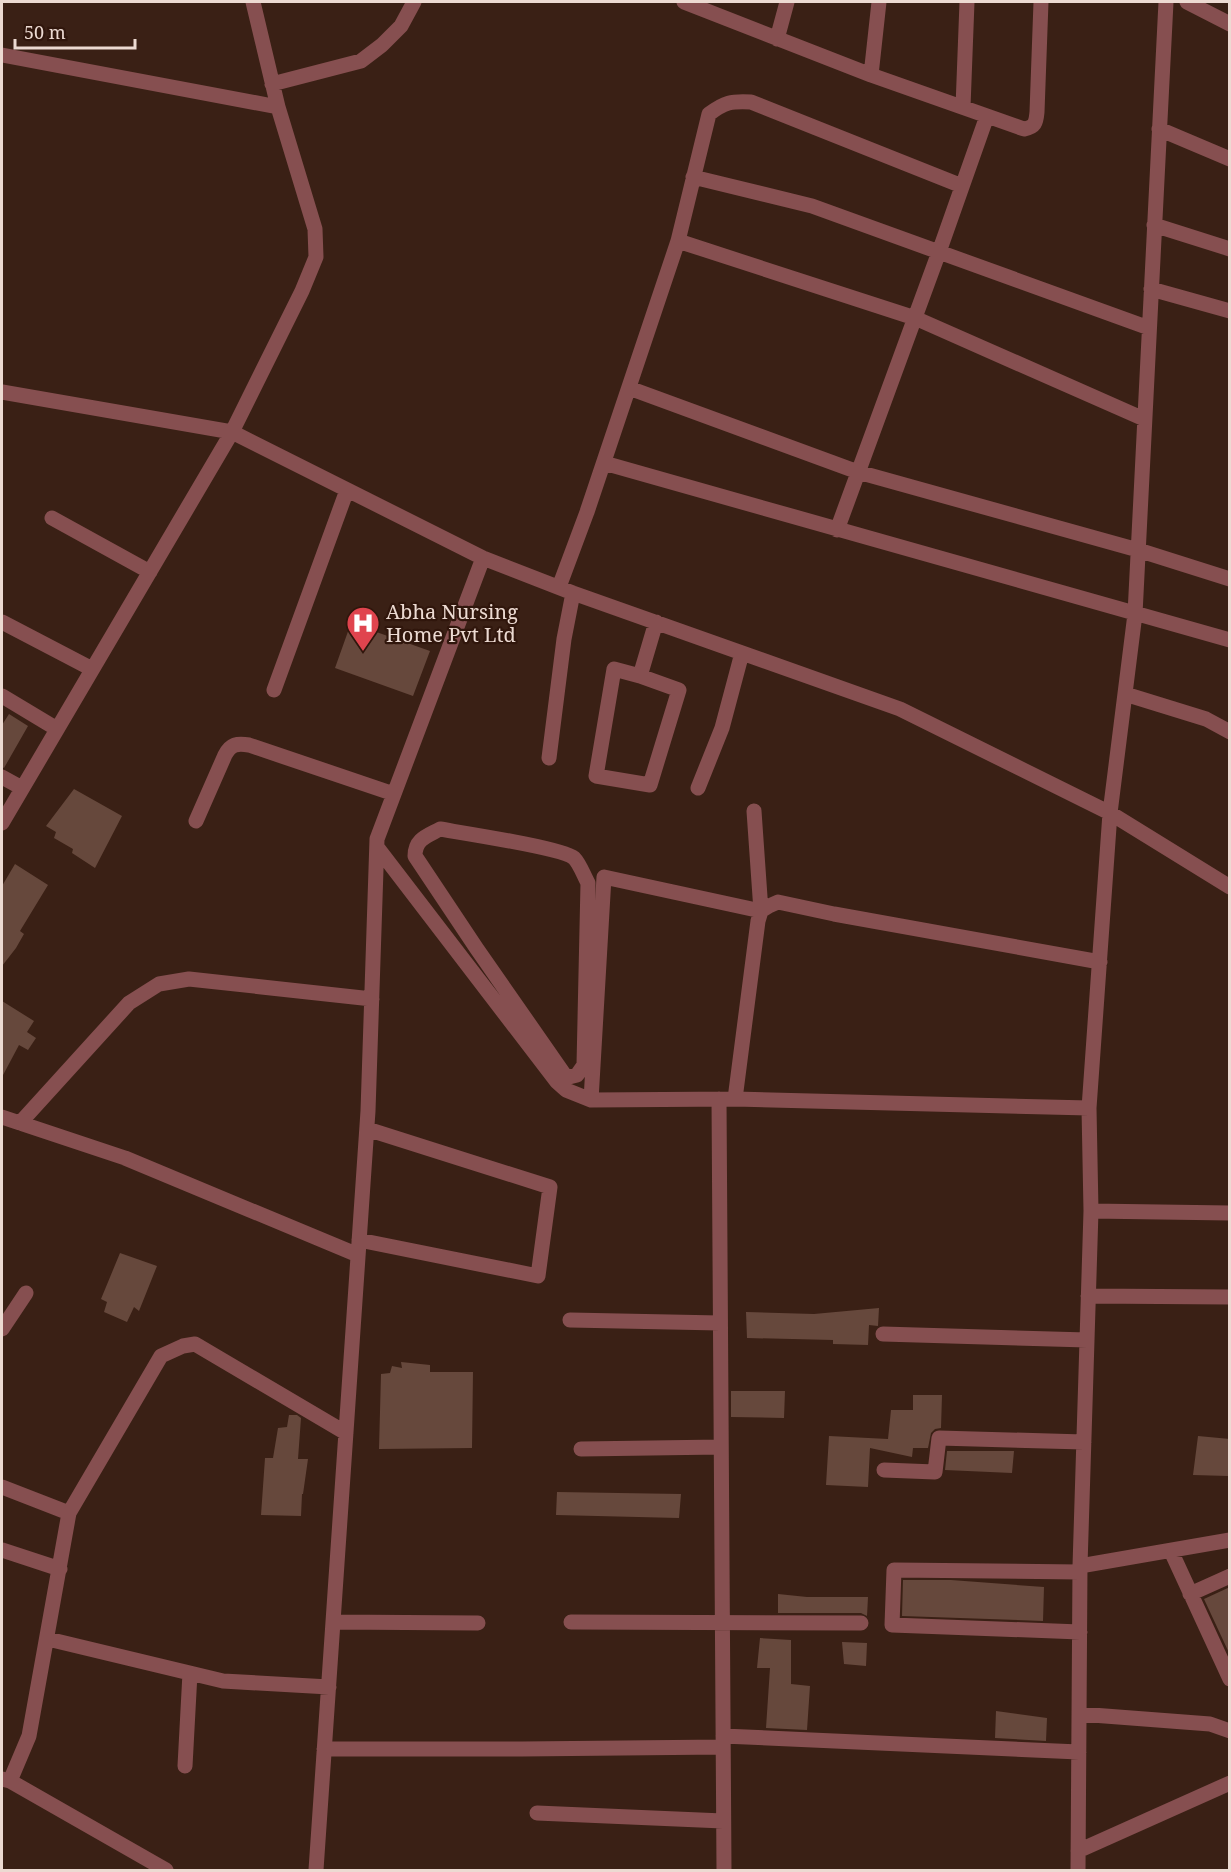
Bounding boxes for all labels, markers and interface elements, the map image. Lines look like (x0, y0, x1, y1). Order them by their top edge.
scale bar (15, 12, 135, 50)
text: 50 m (24, 20, 66, 44)
place label: Abha Nursing Home Pvt Ltd (386, 598, 518, 648)
hospital icon: Abha Nursing Home Pvt Ltd (345, 605, 381, 652)

